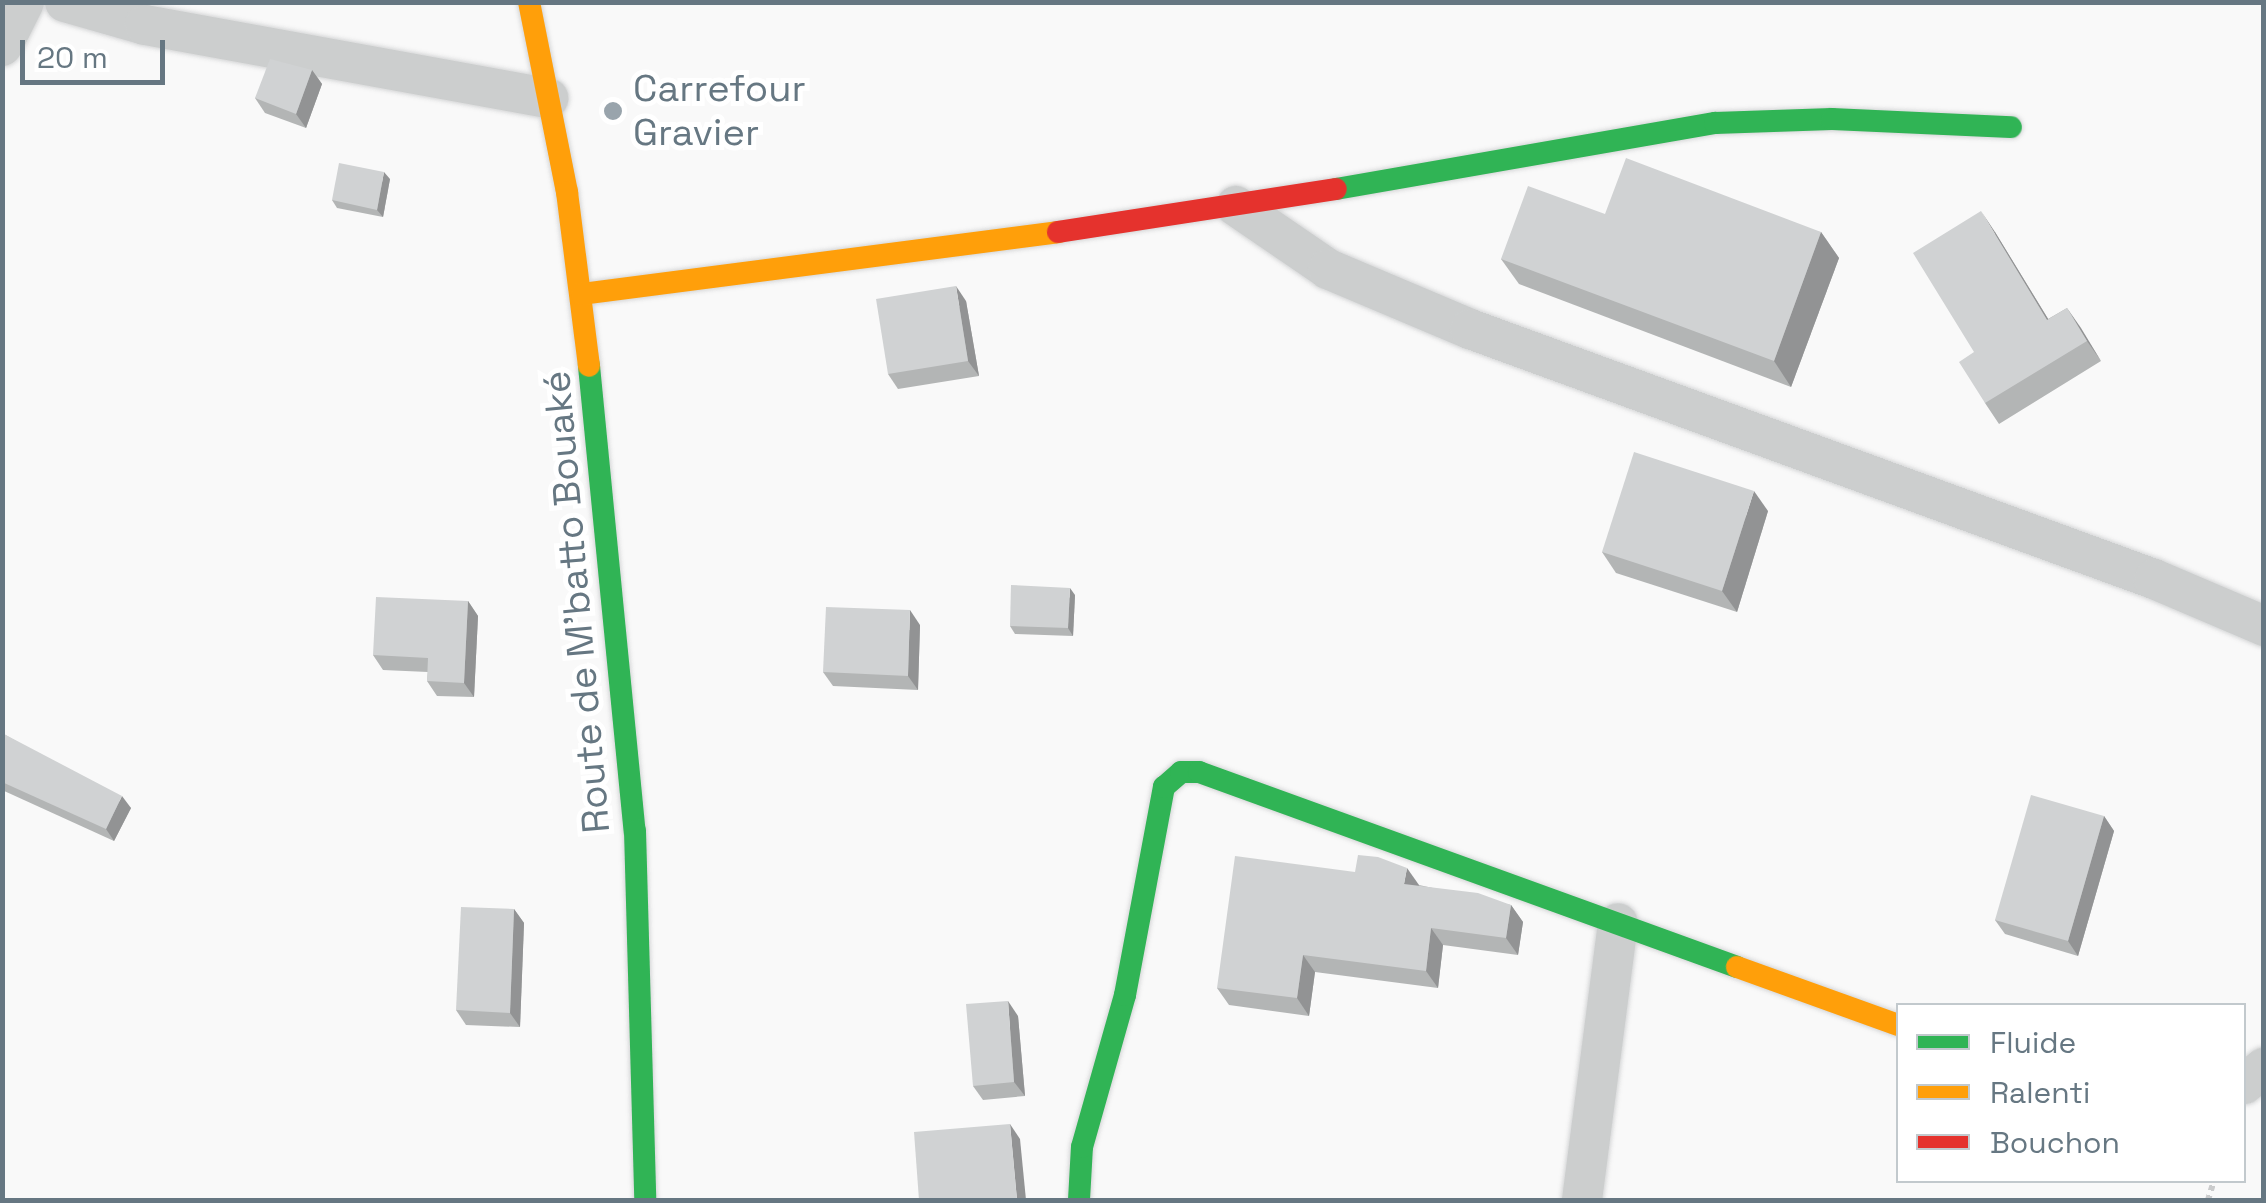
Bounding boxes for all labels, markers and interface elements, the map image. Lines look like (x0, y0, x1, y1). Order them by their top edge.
scale bar (25, 20, 170, 82)
text: 20 m (37, 38, 108, 77)
place label: Carrefour Gravier (633, 66, 806, 156)
marker: Carrefour Gravier (602, 100, 624, 122)
street label: Route de M'batto Bouaké (534, 369, 620, 835)
legend (1896, 1003, 2246, 1183)
text: Fluide (1990, 1023, 2076, 1062)
text: Ralenti (1990, 1073, 2090, 1112)
text: Bouchon (1990, 1123, 2120, 1162)

